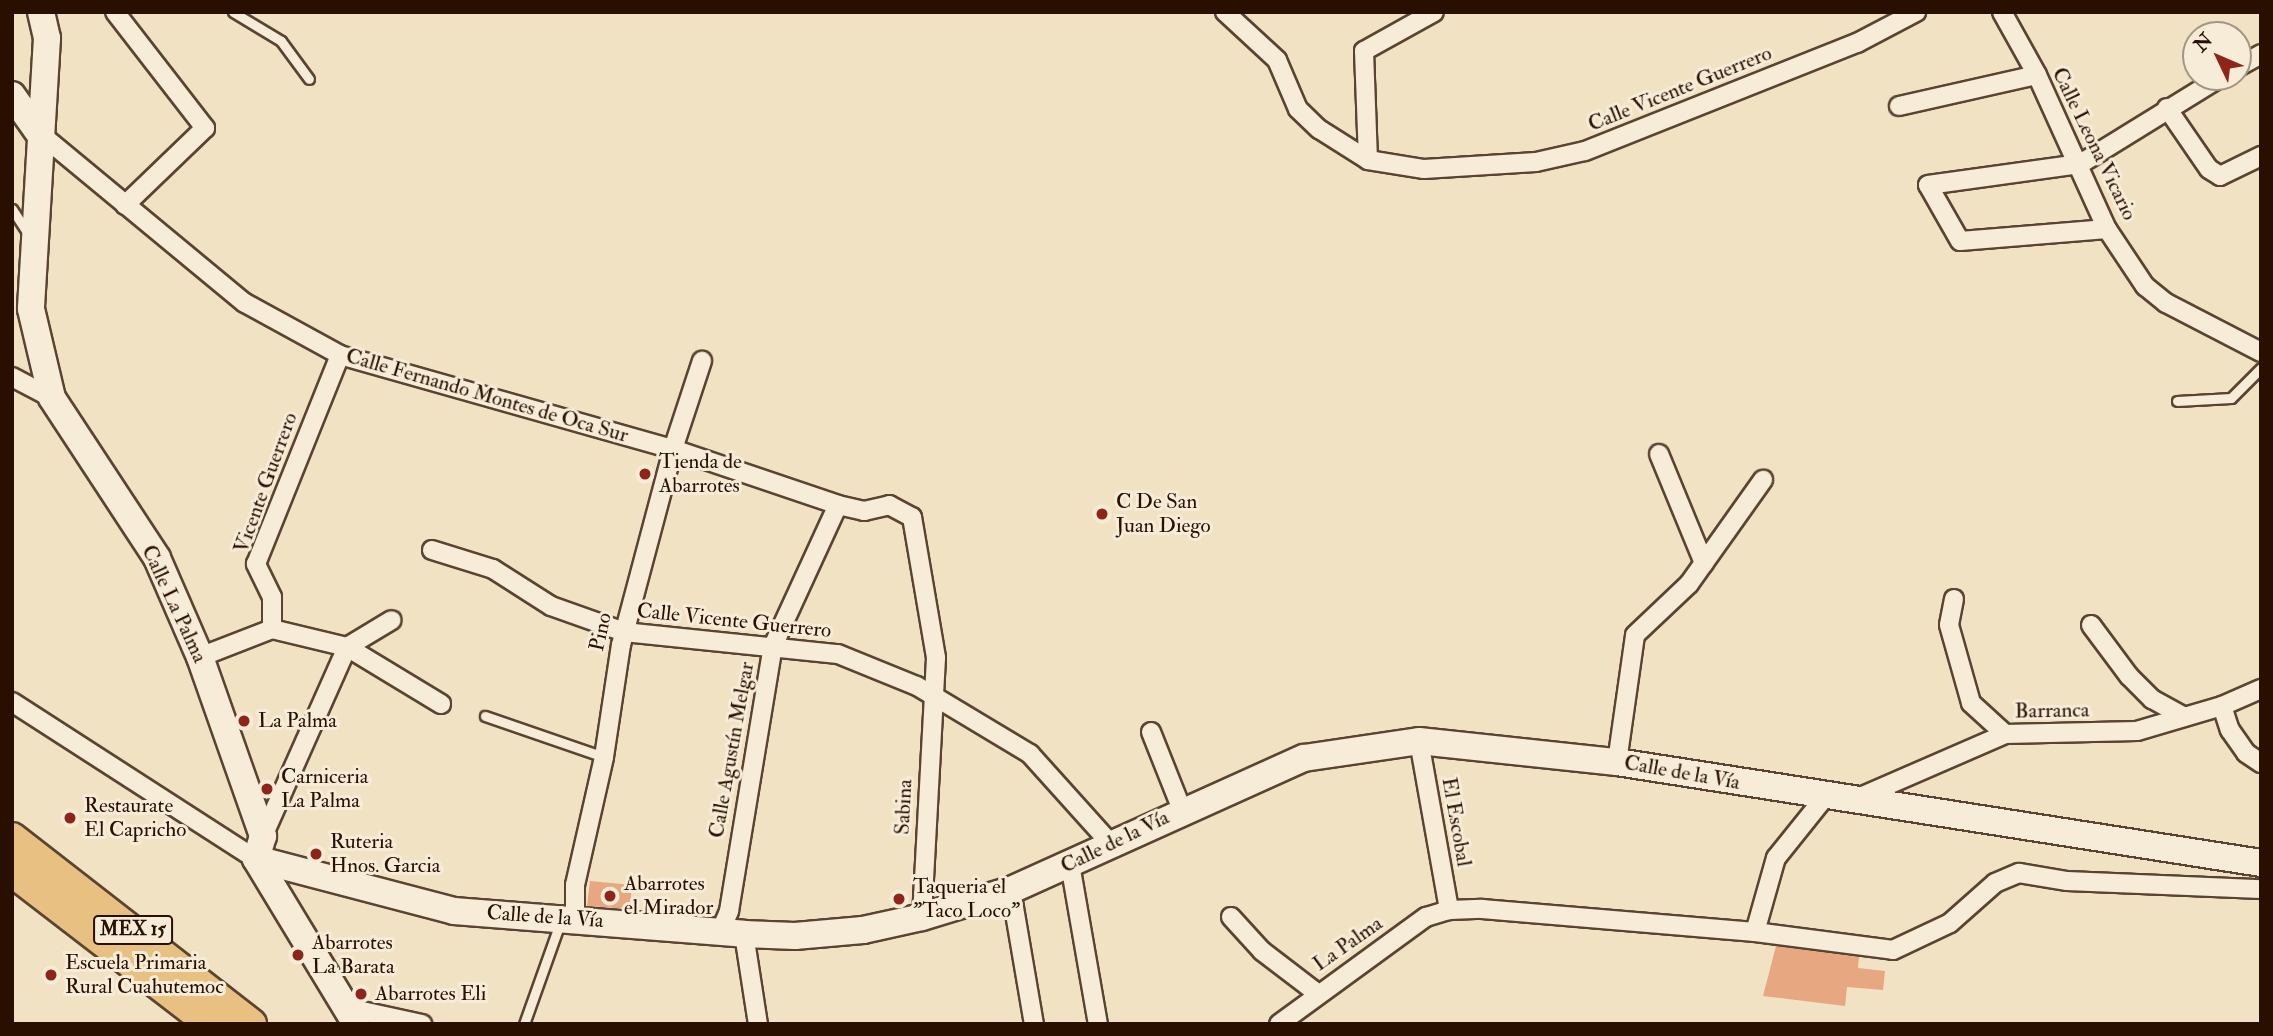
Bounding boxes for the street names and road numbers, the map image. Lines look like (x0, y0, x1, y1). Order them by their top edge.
street label: Calle Vicente Guerrero (1585, 41, 1775, 137)
street label: Calle Leona Vicario (2046, 64, 2142, 224)
street label: Calle Fernando Montes de Oca Sur (343, 344, 631, 448)
street label: Vicente Guerrero (229, 409, 303, 557)
street label: Calle La Palma (136, 541, 212, 667)
street label: Calle Vicente Guerrero (635, 598, 833, 644)
street label: Pino (584, 610, 618, 654)
street label: Calle Agustín Melgar (704, 660, 760, 840)
street label: Barranca (2015, 698, 2089, 724)
street label: Calle de la Vía (1622, 750, 1742, 796)
street label: El Escobal (1436, 775, 1476, 869)
street label: Sabina (890, 779, 918, 835)
street label: Calle de la Vía (1057, 805, 1173, 879)
street label: Calle de la Vía (486, 900, 604, 934)
street label: La Palma (1308, 911, 1388, 977)
road number: MEX 15 (93, 914, 173, 946)

